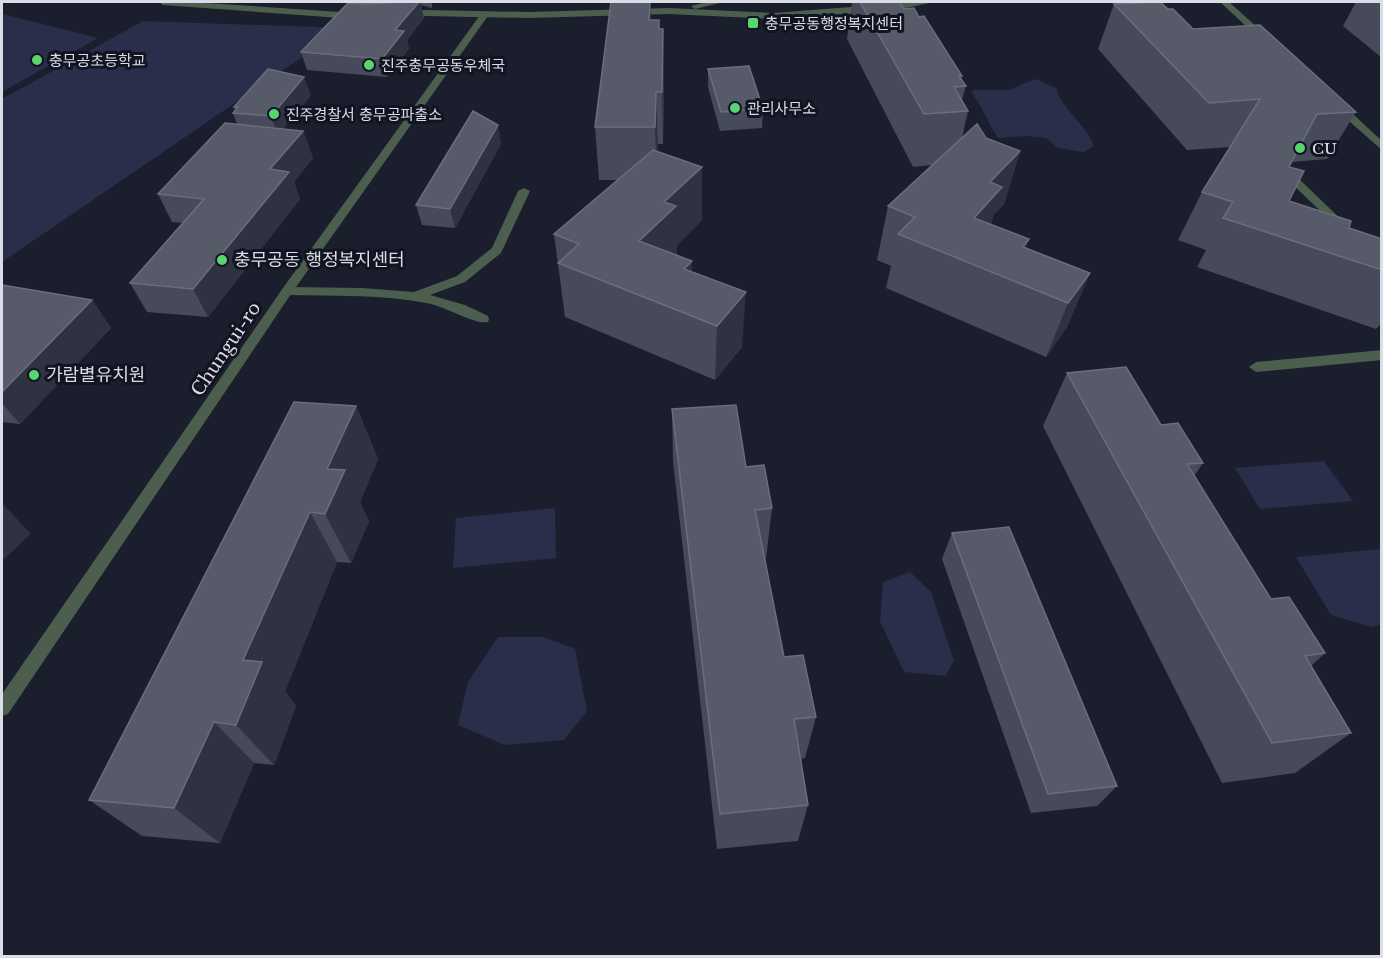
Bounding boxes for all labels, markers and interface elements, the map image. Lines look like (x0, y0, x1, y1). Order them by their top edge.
place label: 충무공동행정복지센터 (765, 14, 903, 33)
marker: 충무공동행정복지센터 (746, 16, 760, 30)
place label: 충무공초등학교 (49, 51, 146, 70)
marker: 충무공초등학교 (30, 53, 44, 67)
place label: 진주충무공동우체국 (381, 56, 505, 75)
marker: 진주충무공동우체국 (362, 58, 376, 72)
place label: 관리사무소 (747, 99, 816, 118)
marker: 관리사무소 (728, 101, 742, 115)
place label: 진주경찰서 충무공파출소 (286, 105, 442, 124)
marker: 진주경찰서 충무공파출소 (267, 107, 281, 121)
place label: CU (1312, 139, 1337, 158)
marker: CU (1293, 141, 1307, 155)
place label: 충무공동 행정복지센터 (234, 249, 405, 271)
marker: 충무공동 행정복지센터 (215, 253, 229, 267)
street label: Chungui-ro (186, 298, 266, 400)
place label: 가람별유치원 (46, 364, 145, 386)
marker: 가람별유치원 (27, 368, 41, 382)

